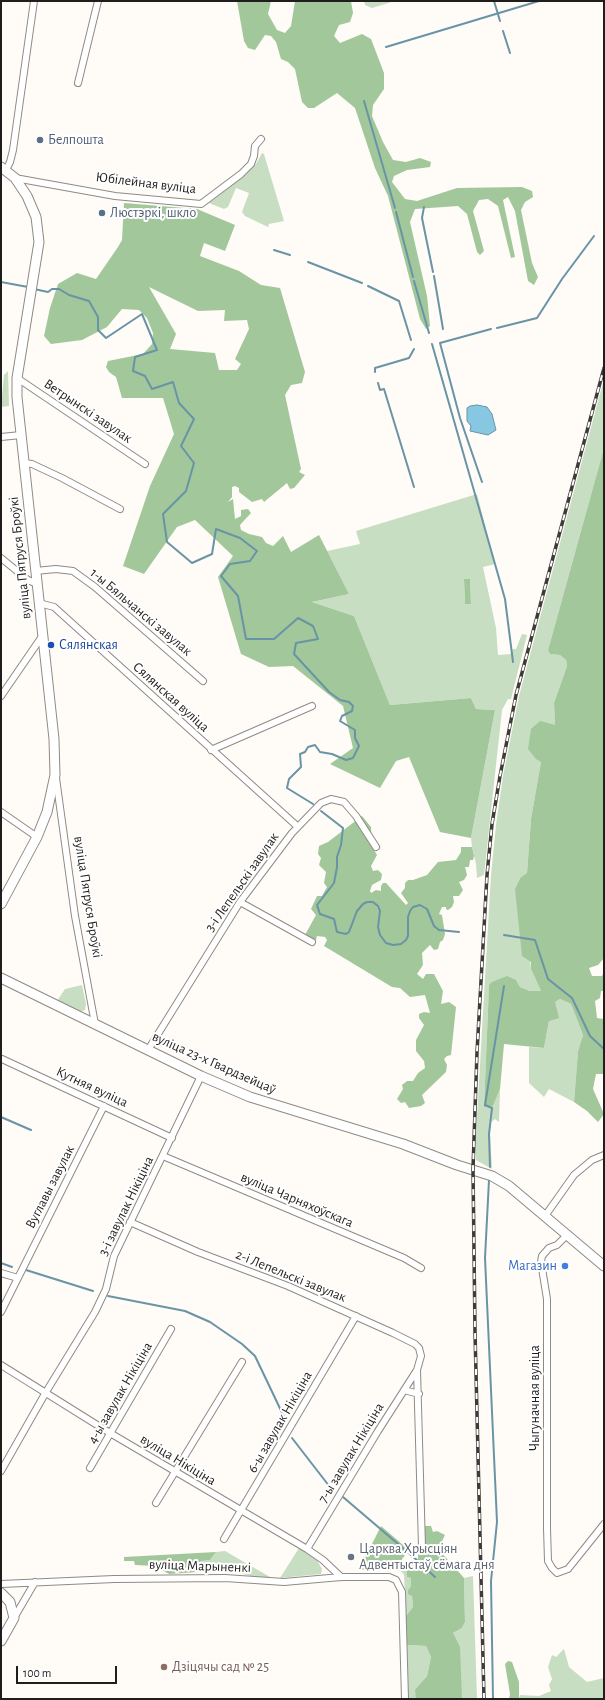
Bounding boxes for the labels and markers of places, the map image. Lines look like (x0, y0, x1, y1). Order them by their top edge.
place label: Белпошта (48, 132, 104, 148)
marker: Белпошта (35, 135, 45, 145)
place label: Люстэркі, шкло (110, 205, 196, 221)
marker: Люстэркі, шкло (97, 208, 107, 218)
place label: Сялянская (59, 637, 118, 653)
marker: Сялянская (46, 640, 56, 650)
place label: Магазин (508, 1258, 557, 1274)
marker: Магазин (560, 1261, 570, 1271)
place label: Царква Хрысціян Адвентыстаў сёмага дня (359, 1541, 495, 1574)
marker: Царква Хрысціян Адвентыстаў сёмага дня (346, 1552, 356, 1562)
place label: Дзіцячы сад № 25 (172, 1659, 269, 1675)
marker: Дзіцячы сад № 25 (159, 1662, 169, 1672)

